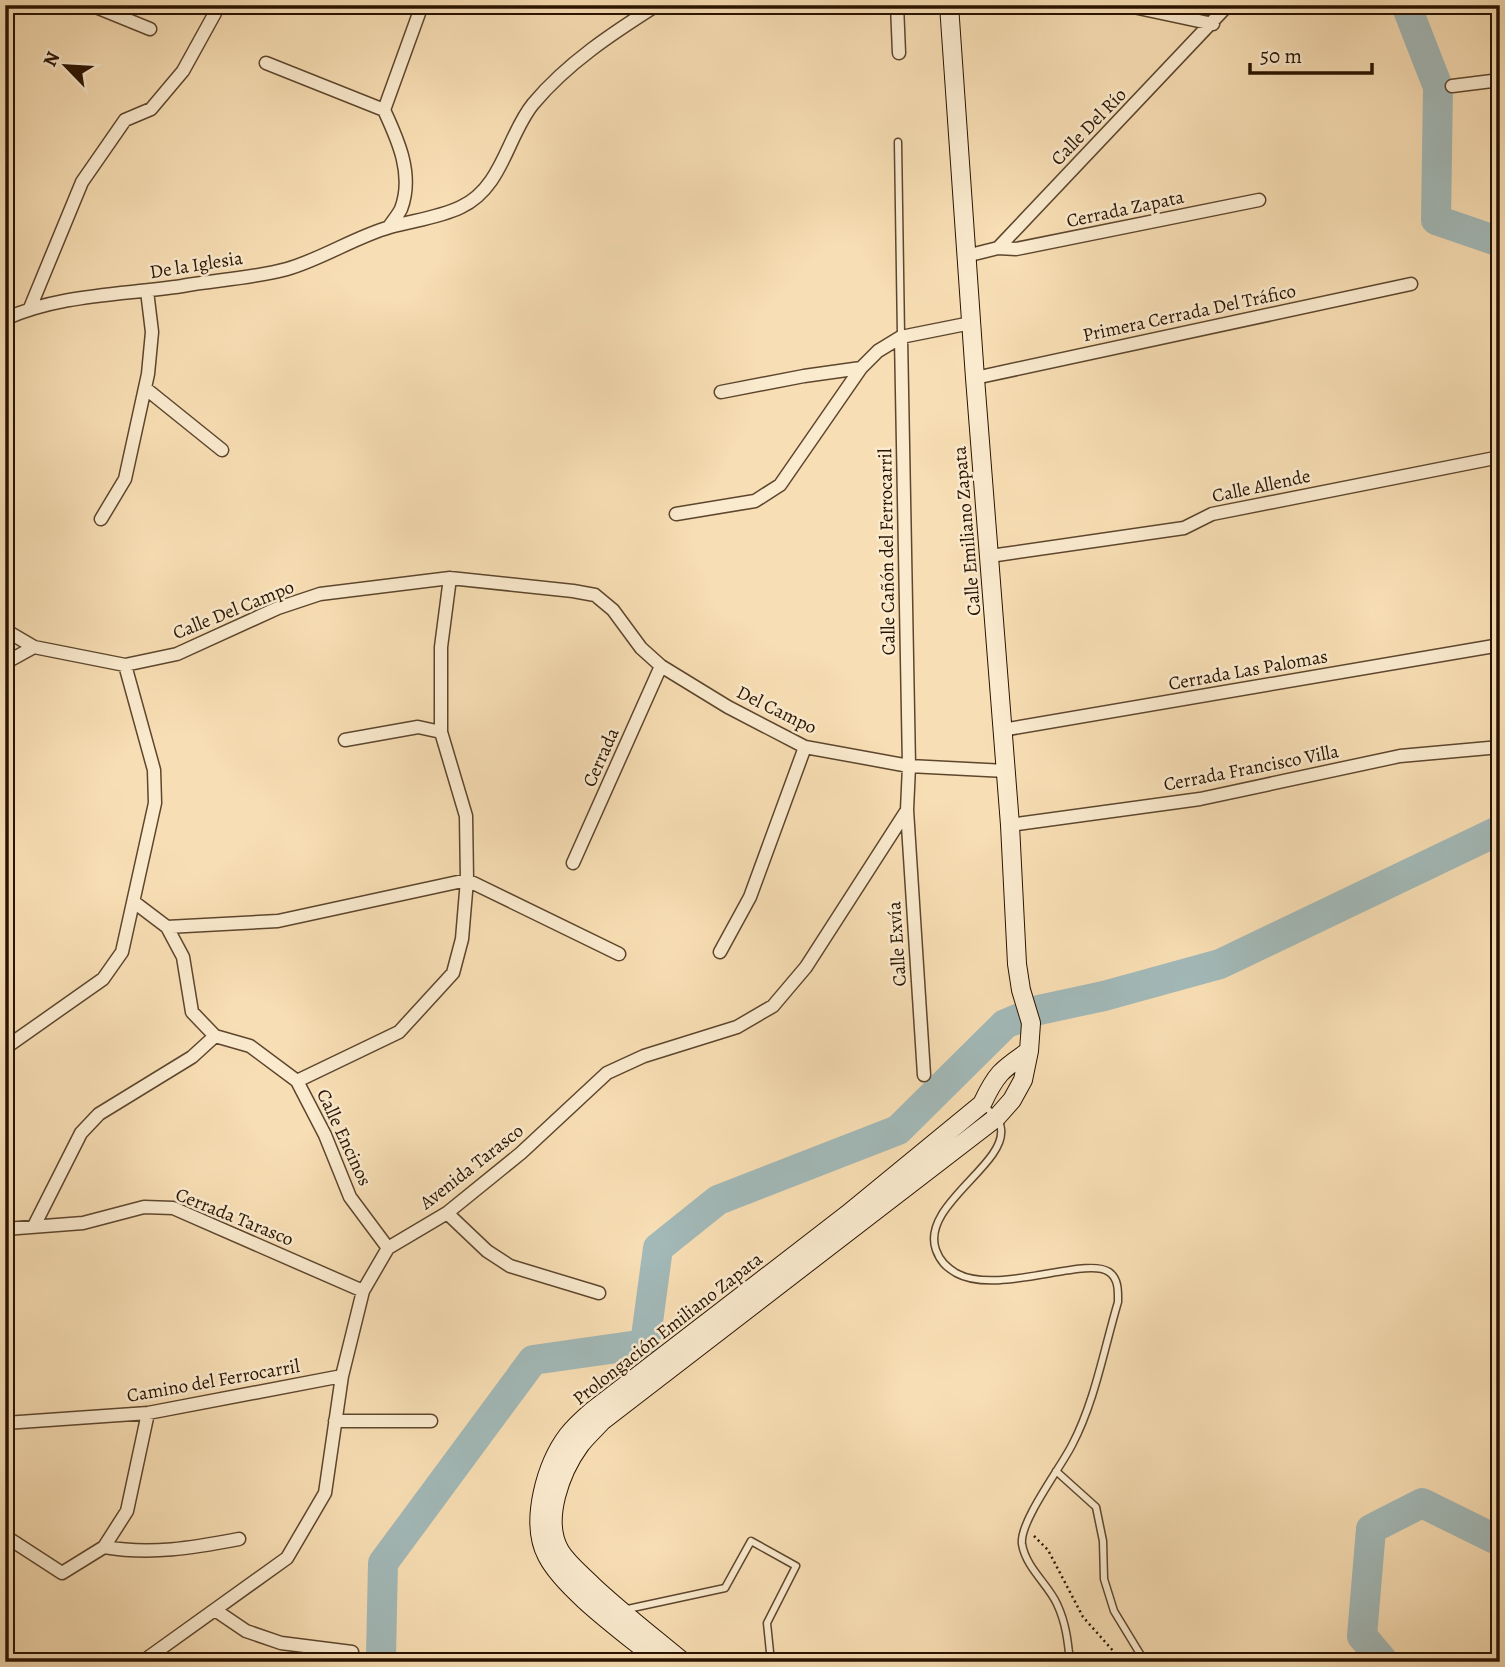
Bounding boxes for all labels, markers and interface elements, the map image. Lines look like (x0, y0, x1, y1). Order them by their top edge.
north arrow (32, 32, 102, 102)
scale bar (1250, 32, 1372, 76)
text: 50 m (1260, 42, 1302, 70)
text: N (37, 47, 66, 71)
street label: Calle Del Río (1045, 82, 1132, 171)
street label: Cerrada Zapata (1064, 184, 1187, 234)
street label: De la Iglesia (148, 245, 245, 285)
street label: Primera Cerrada Del Tráfico (1080, 278, 1298, 348)
street label: Calle Emiliano Zapata (947, 445, 987, 617)
street label: Calle Cañón del Ferrocarril (872, 448, 902, 656)
street label: Calle Allende (1210, 463, 1313, 509)
street label: Calle Del Campo (169, 574, 298, 646)
street label: Cerrada Las Palomas (1166, 643, 1330, 697)
street label: Del Campo (732, 679, 821, 741)
street label: Cerrada (576, 724, 626, 791)
street label: Cerrada Francisco Villa (1161, 738, 1341, 798)
street label: Calle Exvía (881, 900, 913, 987)
street label: Calle Encinos (310, 1085, 378, 1190)
street label: Avenida Tarasco (414, 1118, 529, 1216)
street label: Cerrada Tarasco (172, 1181, 298, 1252)
street label: Prolongación Emiliano Zapata (567, 1246, 768, 1411)
street label: Camino del Ferrocarril (125, 1353, 302, 1409)

